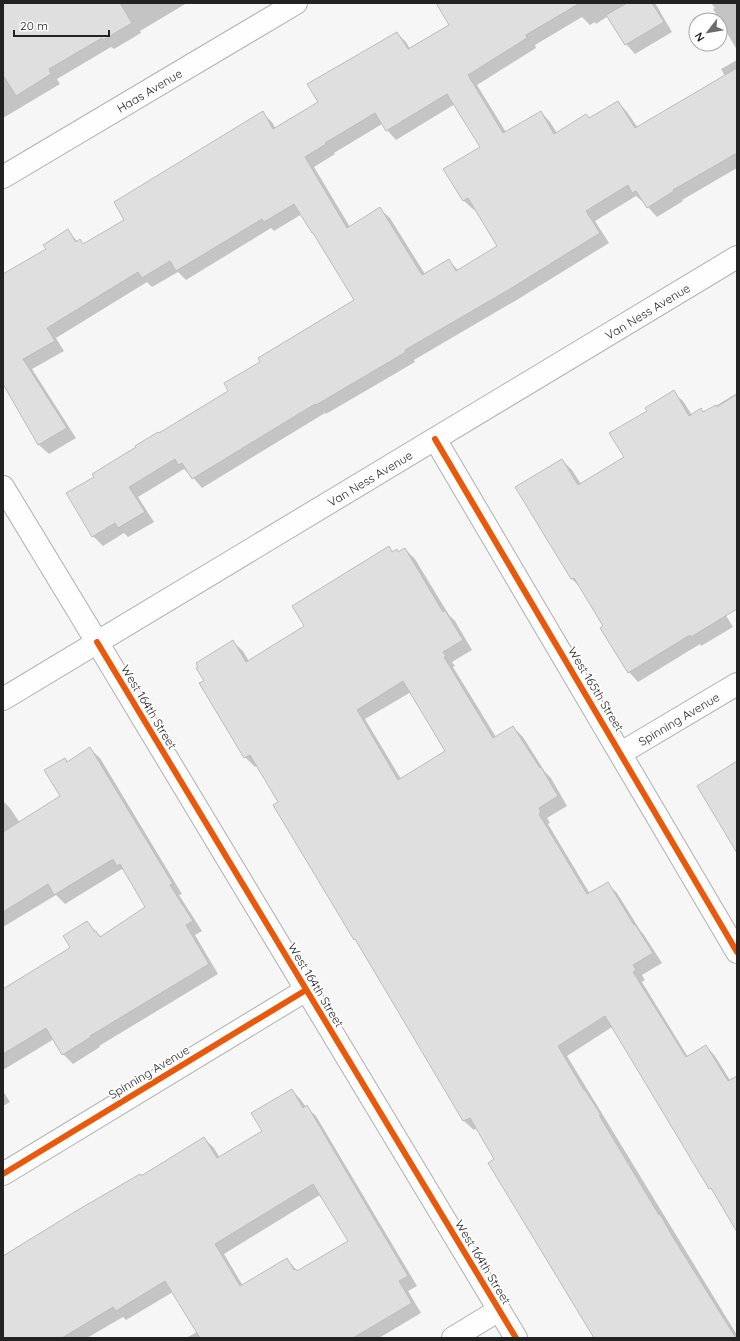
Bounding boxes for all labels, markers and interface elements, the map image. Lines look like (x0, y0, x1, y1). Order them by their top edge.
scale bar (14, 12, 109, 38)
north arrow (688, 12, 728, 52)
text: 20 m (20, 18, 48, 33)
text: N (691, 30, 708, 44)
street label: Haas Avenue (114, 65, 185, 115)
street label: Van Ness Avenue (602, 280, 693, 342)
street label: Van Ness Avenue (324, 447, 415, 510)
street label: West 165th Street (565, 644, 627, 734)
street label: West 164th Street (118, 662, 180, 752)
street label: Spinning Avenue (635, 689, 722, 749)
street label: West 164th Street (285, 940, 347, 1030)
street label: Spinning Avenue (106, 1042, 192, 1102)
street label: West 164th Street (452, 1217, 514, 1307)

